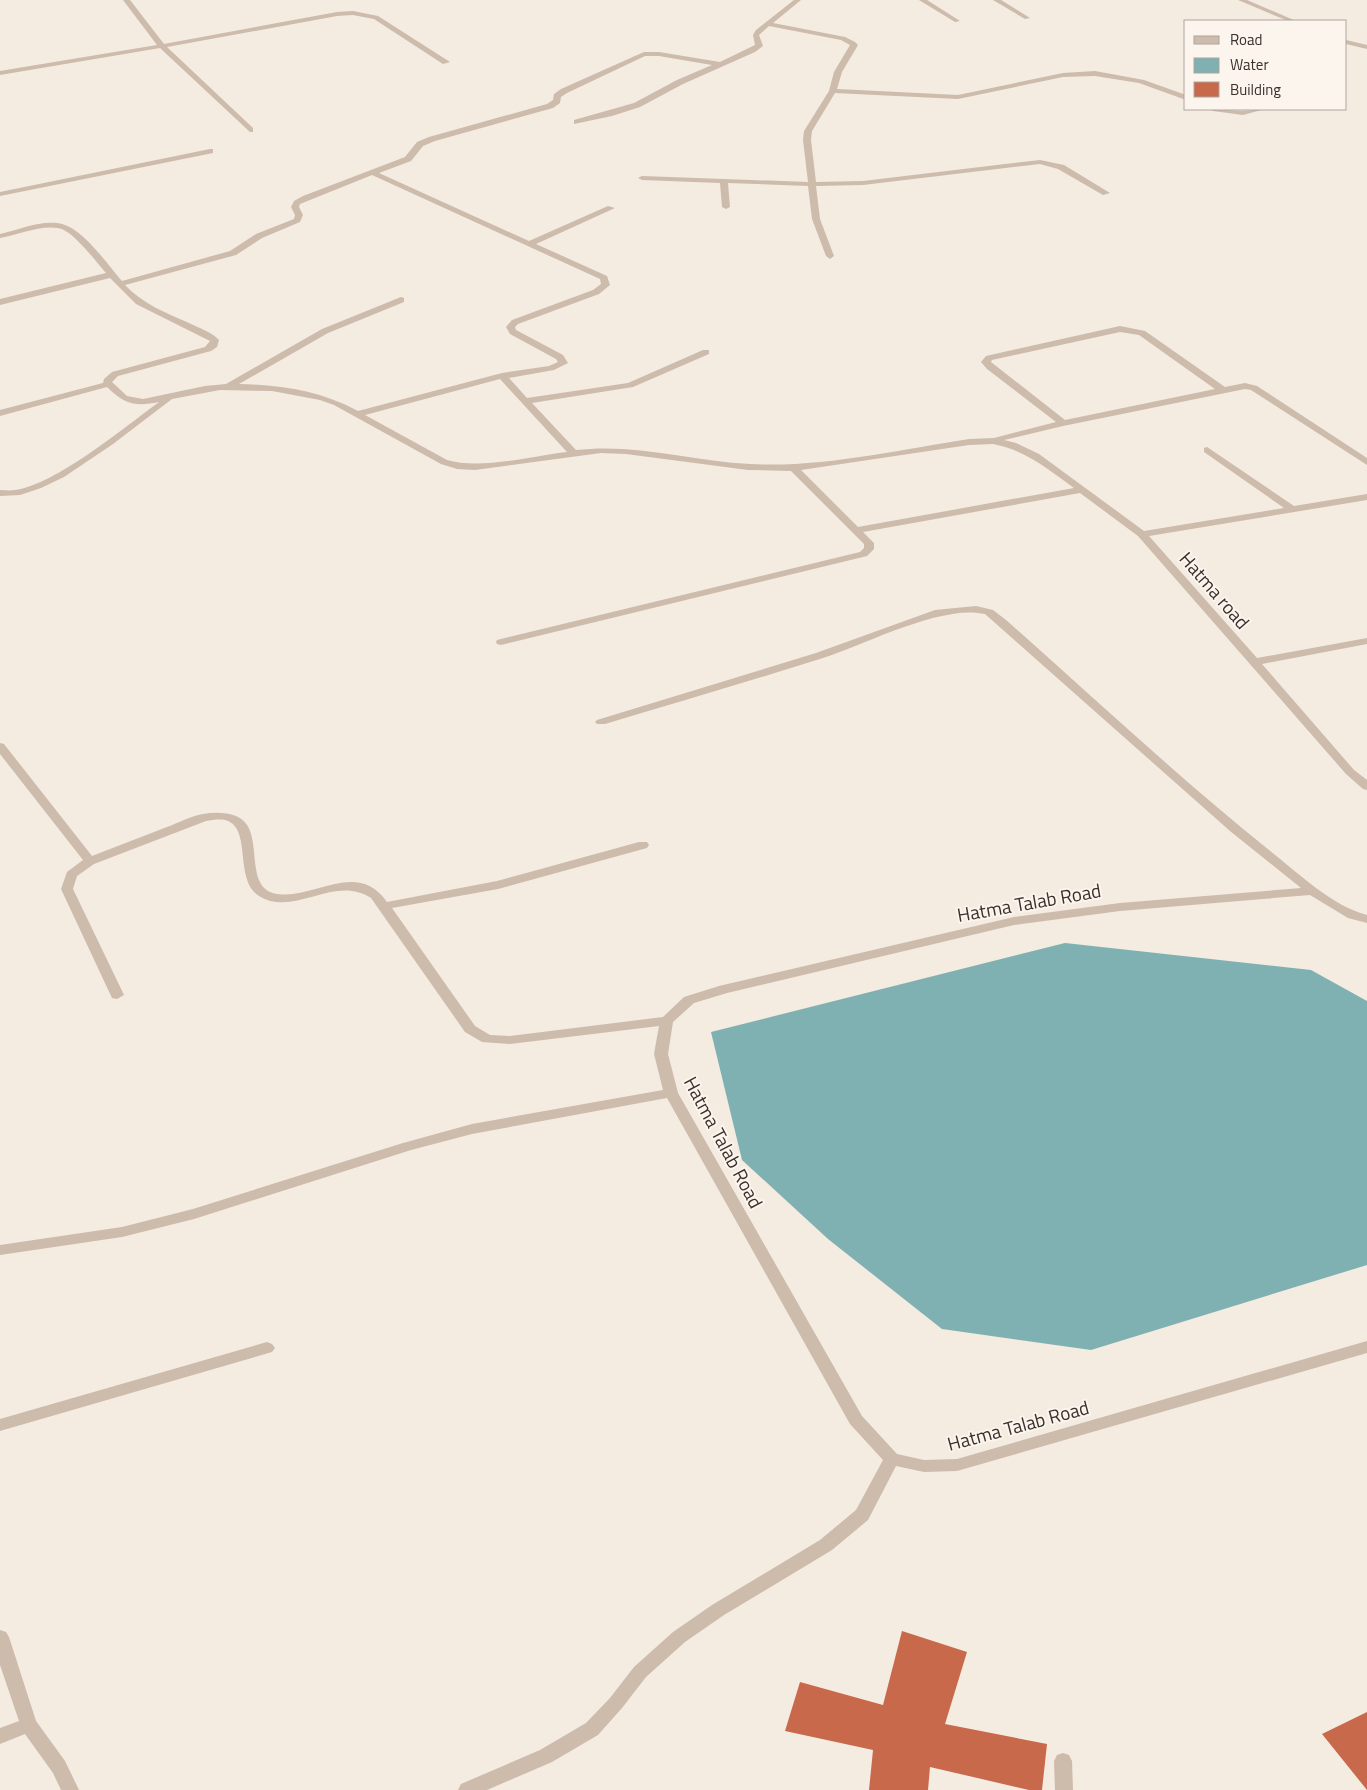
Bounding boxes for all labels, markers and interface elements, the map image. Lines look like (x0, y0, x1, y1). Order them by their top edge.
legend (1184, 20, 1347, 110)
text: Road (1230, 28, 1262, 51)
text: Water (1230, 53, 1269, 76)
text: Building (1230, 78, 1281, 101)
street label: Hatma road (1173, 545, 1257, 635)
street label: Hatma Talab Road (955, 875, 1103, 929)
street label: Hatma Talab Road (677, 1071, 771, 1213)
street label: Hatma Talab Road (944, 1392, 1092, 1458)

